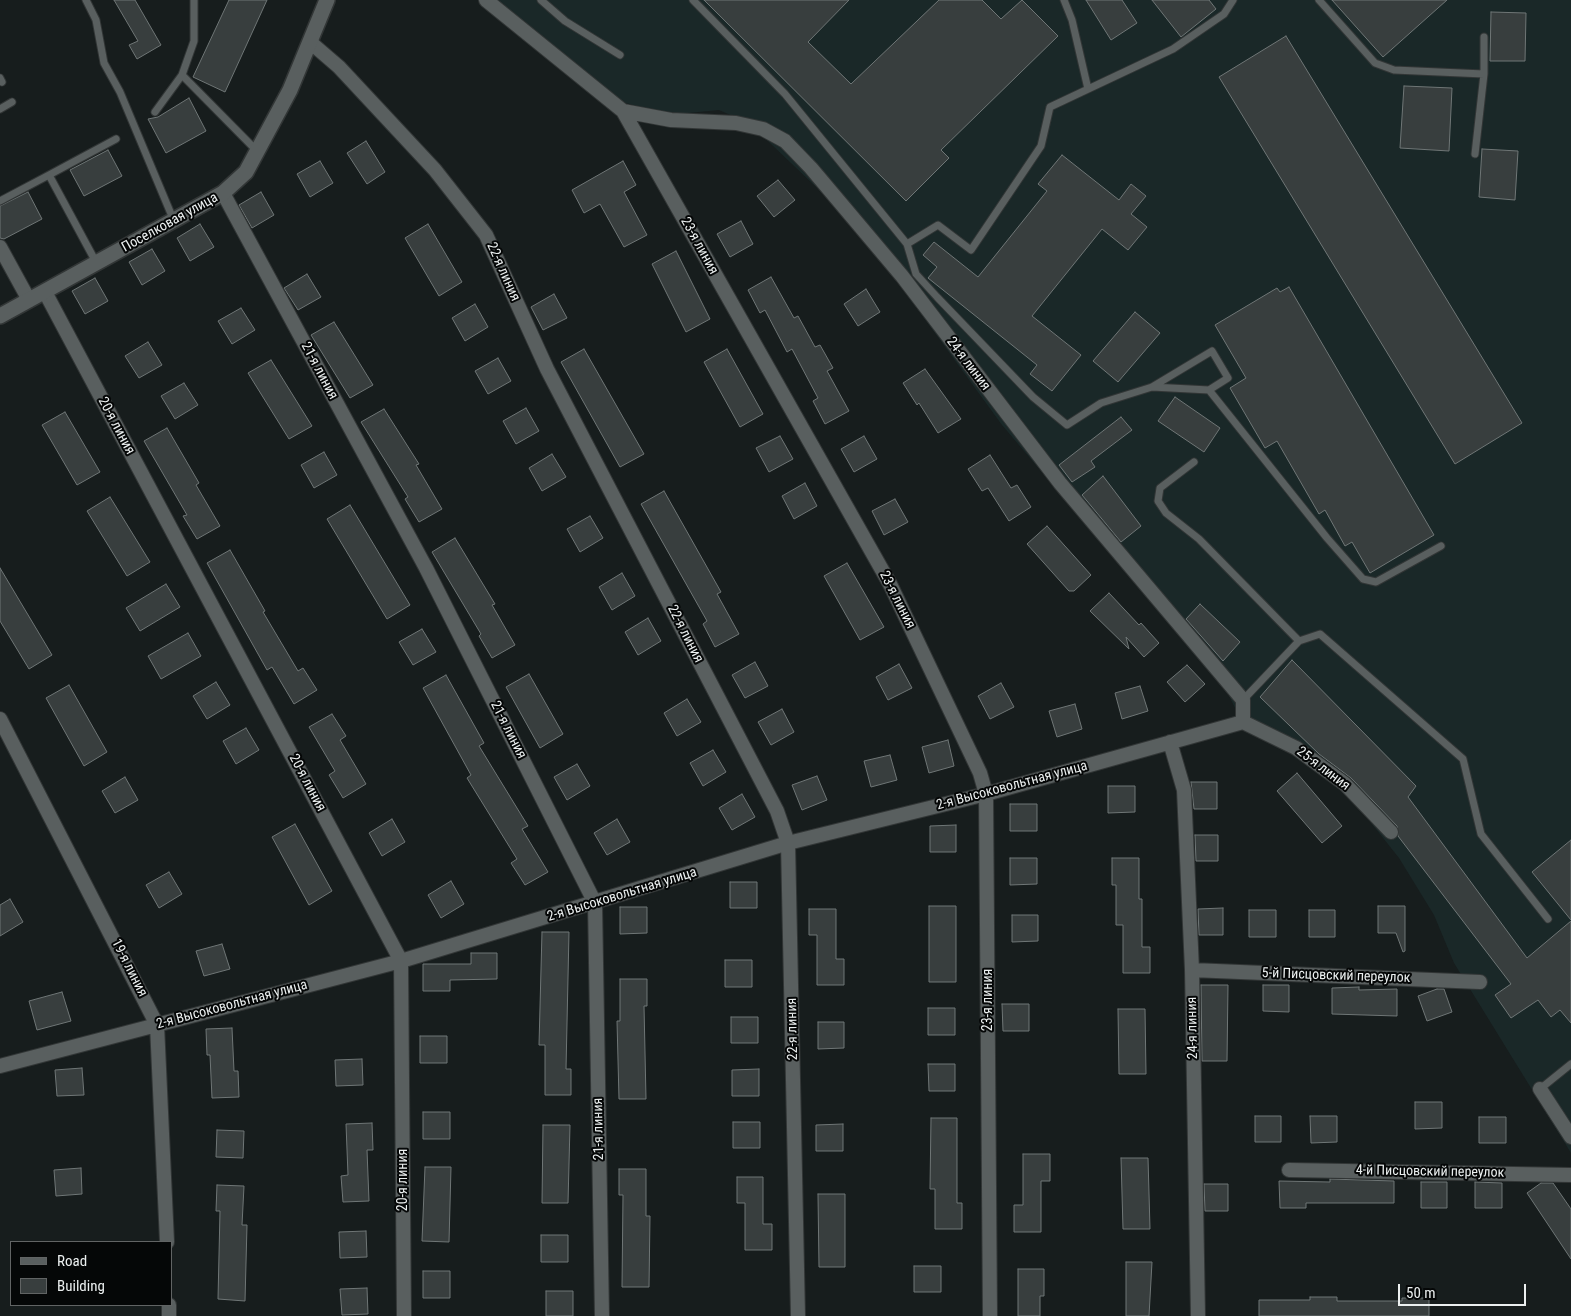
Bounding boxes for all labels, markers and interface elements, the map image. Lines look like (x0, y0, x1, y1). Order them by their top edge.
street label: Поселковая улица (119, 190, 221, 256)
street label: 23-я линия (676, 215, 722, 277)
street label: 22-я линия (483, 240, 523, 304)
street label: 24-я линия (942, 334, 994, 394)
street label: 21-я линия (297, 339, 341, 403)
street label: 20-я линия (94, 394, 138, 458)
street label: 23-я линия (875, 568, 919, 632)
street label: 22-я линия (663, 602, 707, 666)
street label: 21-я линия (486, 698, 530, 762)
street label: 25-я линия (1293, 743, 1353, 795)
street label: 20-я линия (285, 751, 329, 815)
street label: 2-я Высоковольтная улица (935, 758, 1089, 814)
street label: 2-я Высоковольтная улица (545, 864, 699, 926)
street label: 19-я линия (107, 936, 151, 1000)
street label: 5-й Писцовский переулок (1261, 965, 1411, 987)
street label: 23-я линия (980, 969, 996, 1031)
street label: 2-я Высоковольтная улица (155, 977, 309, 1033)
street label: 24-я линия (1184, 997, 1202, 1059)
street label: 22-я линия (784, 998, 802, 1060)
street label: 21-я линия (590, 1098, 608, 1160)
street label: 20-я линия (395, 1149, 411, 1211)
street label: 4-й Писцовский переулок (1356, 1162, 1504, 1182)
legend (10, 1241, 172, 1306)
text: Road (57, 1252, 87, 1270)
scale bar (1401, 1274, 1528, 1306)
text: Building (57, 1277, 105, 1295)
text: 50 m (1406, 1284, 1436, 1302)

